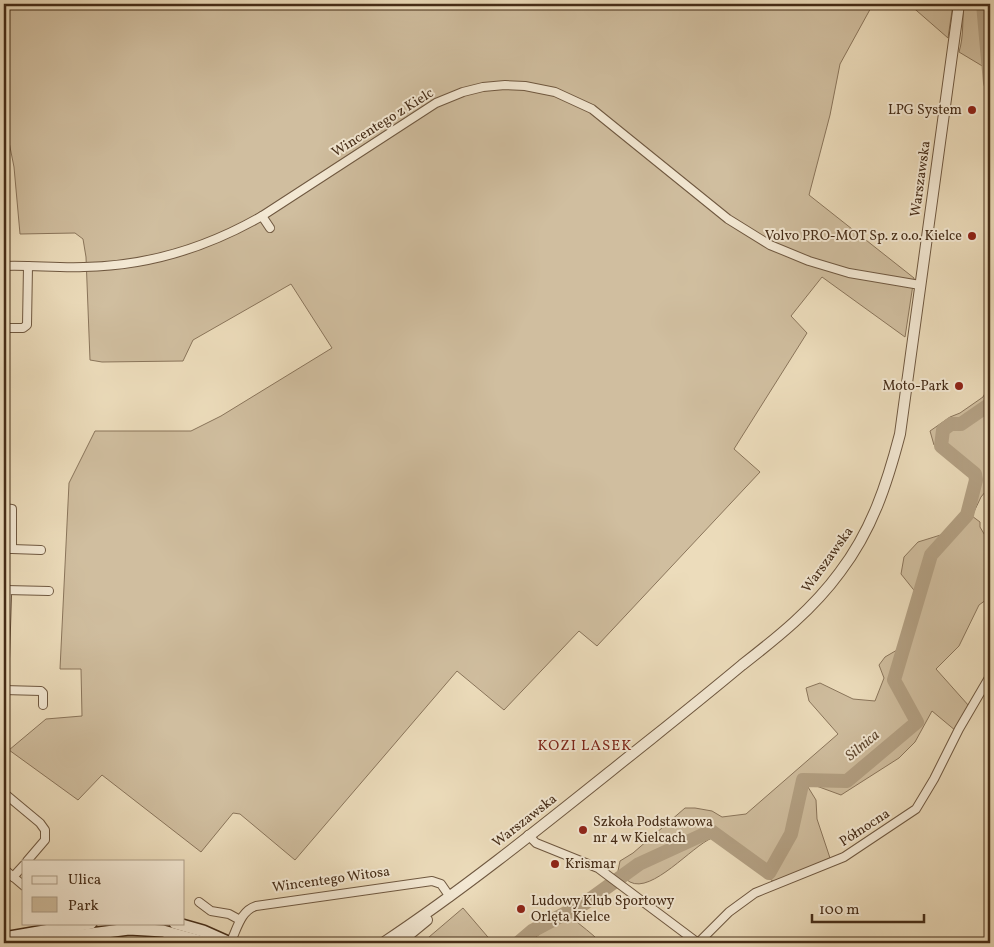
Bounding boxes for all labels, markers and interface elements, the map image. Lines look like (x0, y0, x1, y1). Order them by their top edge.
street label: Wincentego z Kielc (328, 84, 438, 162)
place label: LPG System (888, 101, 962, 120)
marker: LPG System (966, 104, 978, 116)
street label: Warszawska (906, 140, 936, 218)
place label: Volvo PRO-MOT Sp. z o.o. Kielce (765, 227, 962, 246)
marker: Volvo PRO-MOT Sp. z o.o. Kielce (966, 230, 978, 242)
place label: Moto-Park (883, 377, 949, 396)
marker: Moto-Park (953, 380, 965, 392)
street label: Warszawska (798, 523, 858, 597)
water label: Silnica (841, 725, 885, 767)
district label: KOZI LASEK (538, 736, 632, 757)
street label: Warszawska (489, 790, 561, 852)
street label: Północna (836, 805, 894, 851)
place label: Szkoła Podstawowa nr 4 w Kielcach (593, 813, 713, 848)
marker: Szkoła Podstawowa nr 4 w Kielcach (577, 824, 589, 836)
place label: Krismar (565, 855, 616, 874)
marker: Krismar (549, 858, 561, 870)
legend (22, 860, 185, 924)
street label: Wincentego Witosa (271, 862, 391, 898)
text: Ulica (68, 870, 101, 891)
place label: Ludowy Klub Sportowy Orlęta Kielce (531, 892, 675, 927)
scale bar (812, 892, 924, 924)
text: Park (68, 896, 99, 917)
text: 100 m (819, 900, 859, 921)
marker: Ludowy Klub Sportowy Orlęta Kielce (515, 903, 527, 915)

